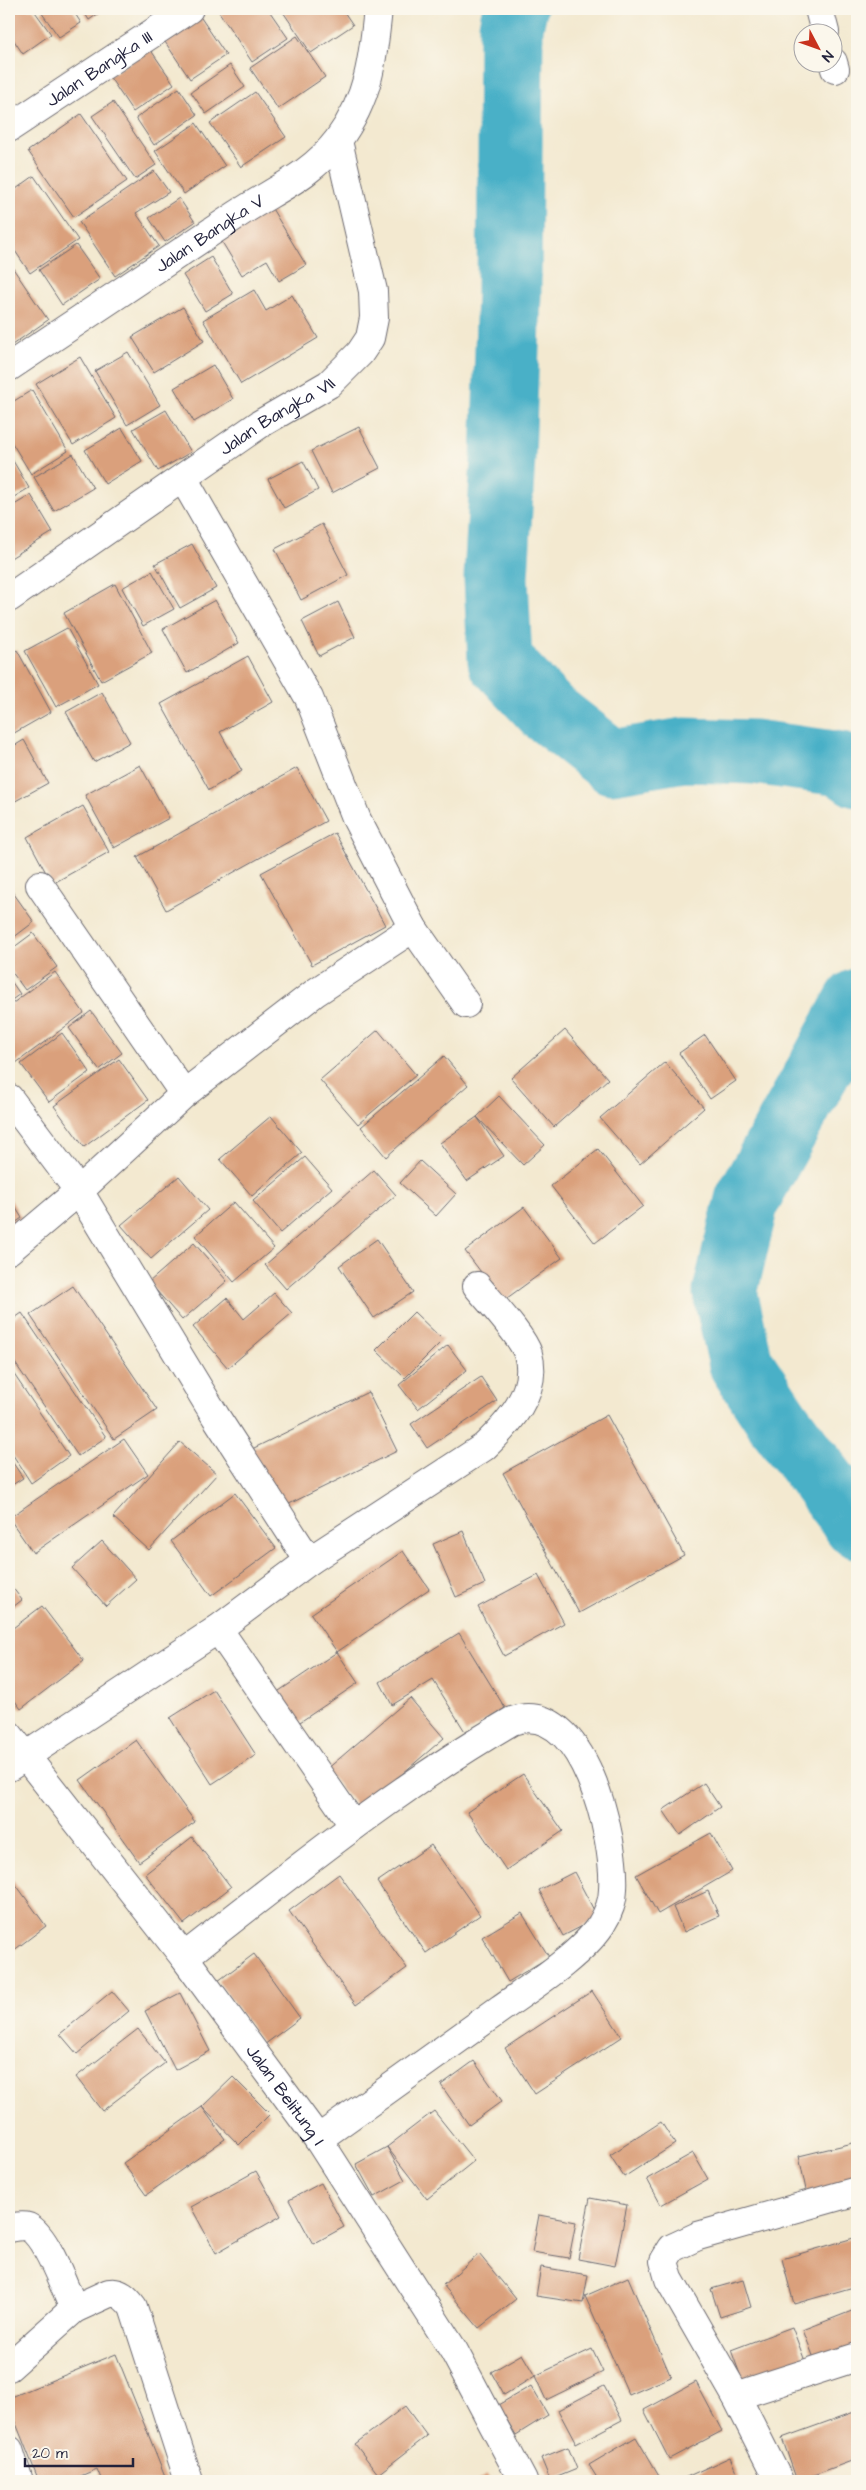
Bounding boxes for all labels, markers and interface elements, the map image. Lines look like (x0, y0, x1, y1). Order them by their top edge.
north arrow (794, 22, 844, 72)
street label: Jalan Bangka III (41, 25, 157, 113)
text: N (816, 46, 837, 66)
street label: Jalan Bangka V (150, 189, 269, 279)
street label: Jalan Bangka VII (214, 372, 341, 462)
street label: Jalan Belitung I (240, 2040, 331, 2150)
scale bar (25, 2435, 132, 2467)
text: 20 m (32, 2443, 68, 2464)

